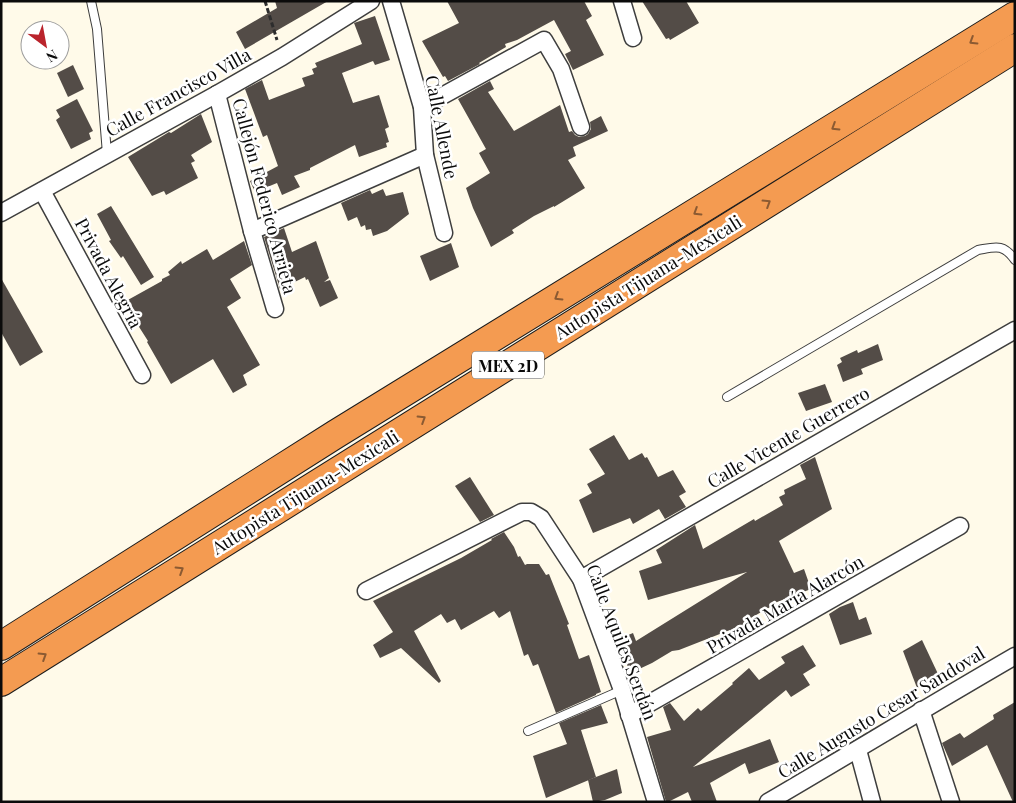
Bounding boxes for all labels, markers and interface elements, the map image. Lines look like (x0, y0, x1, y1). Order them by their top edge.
north arrow (20, 20, 70, 70)
one-way arrow (970, 35, 979, 45)
street label: Calle Francisco Villa (101, 42, 255, 142)
text: N (43, 46, 61, 67)
street label: Calle Allende (420, 73, 464, 181)
street label: Callejón Federico Arrieta (227, 95, 303, 297)
one-way arrow (831, 120, 840, 130)
one-way arrow (762, 199, 771, 209)
one-way arrow (693, 205, 702, 215)
street label: Autopista Tijuana-Mexicali (549, 209, 746, 345)
street label: Privada Alegría (70, 214, 148, 332)
one-way arrow (555, 291, 564, 301)
road number: MEX 2D (472, 352, 544, 378)
street label: Calle Vicente Guerrero (702, 381, 874, 493)
one-way arrow (417, 415, 426, 425)
street label: Autopista Tijuana-Mexicali (206, 424, 403, 560)
street label: Privada María Alarcón (702, 549, 868, 659)
street label: Calle Aquiles Serdán (581, 561, 663, 724)
one-way arrow (175, 567, 184, 576)
street label: Calle Augusto Cesar Sandoval (773, 641, 989, 783)
one-way arrow (37, 653, 46, 662)

